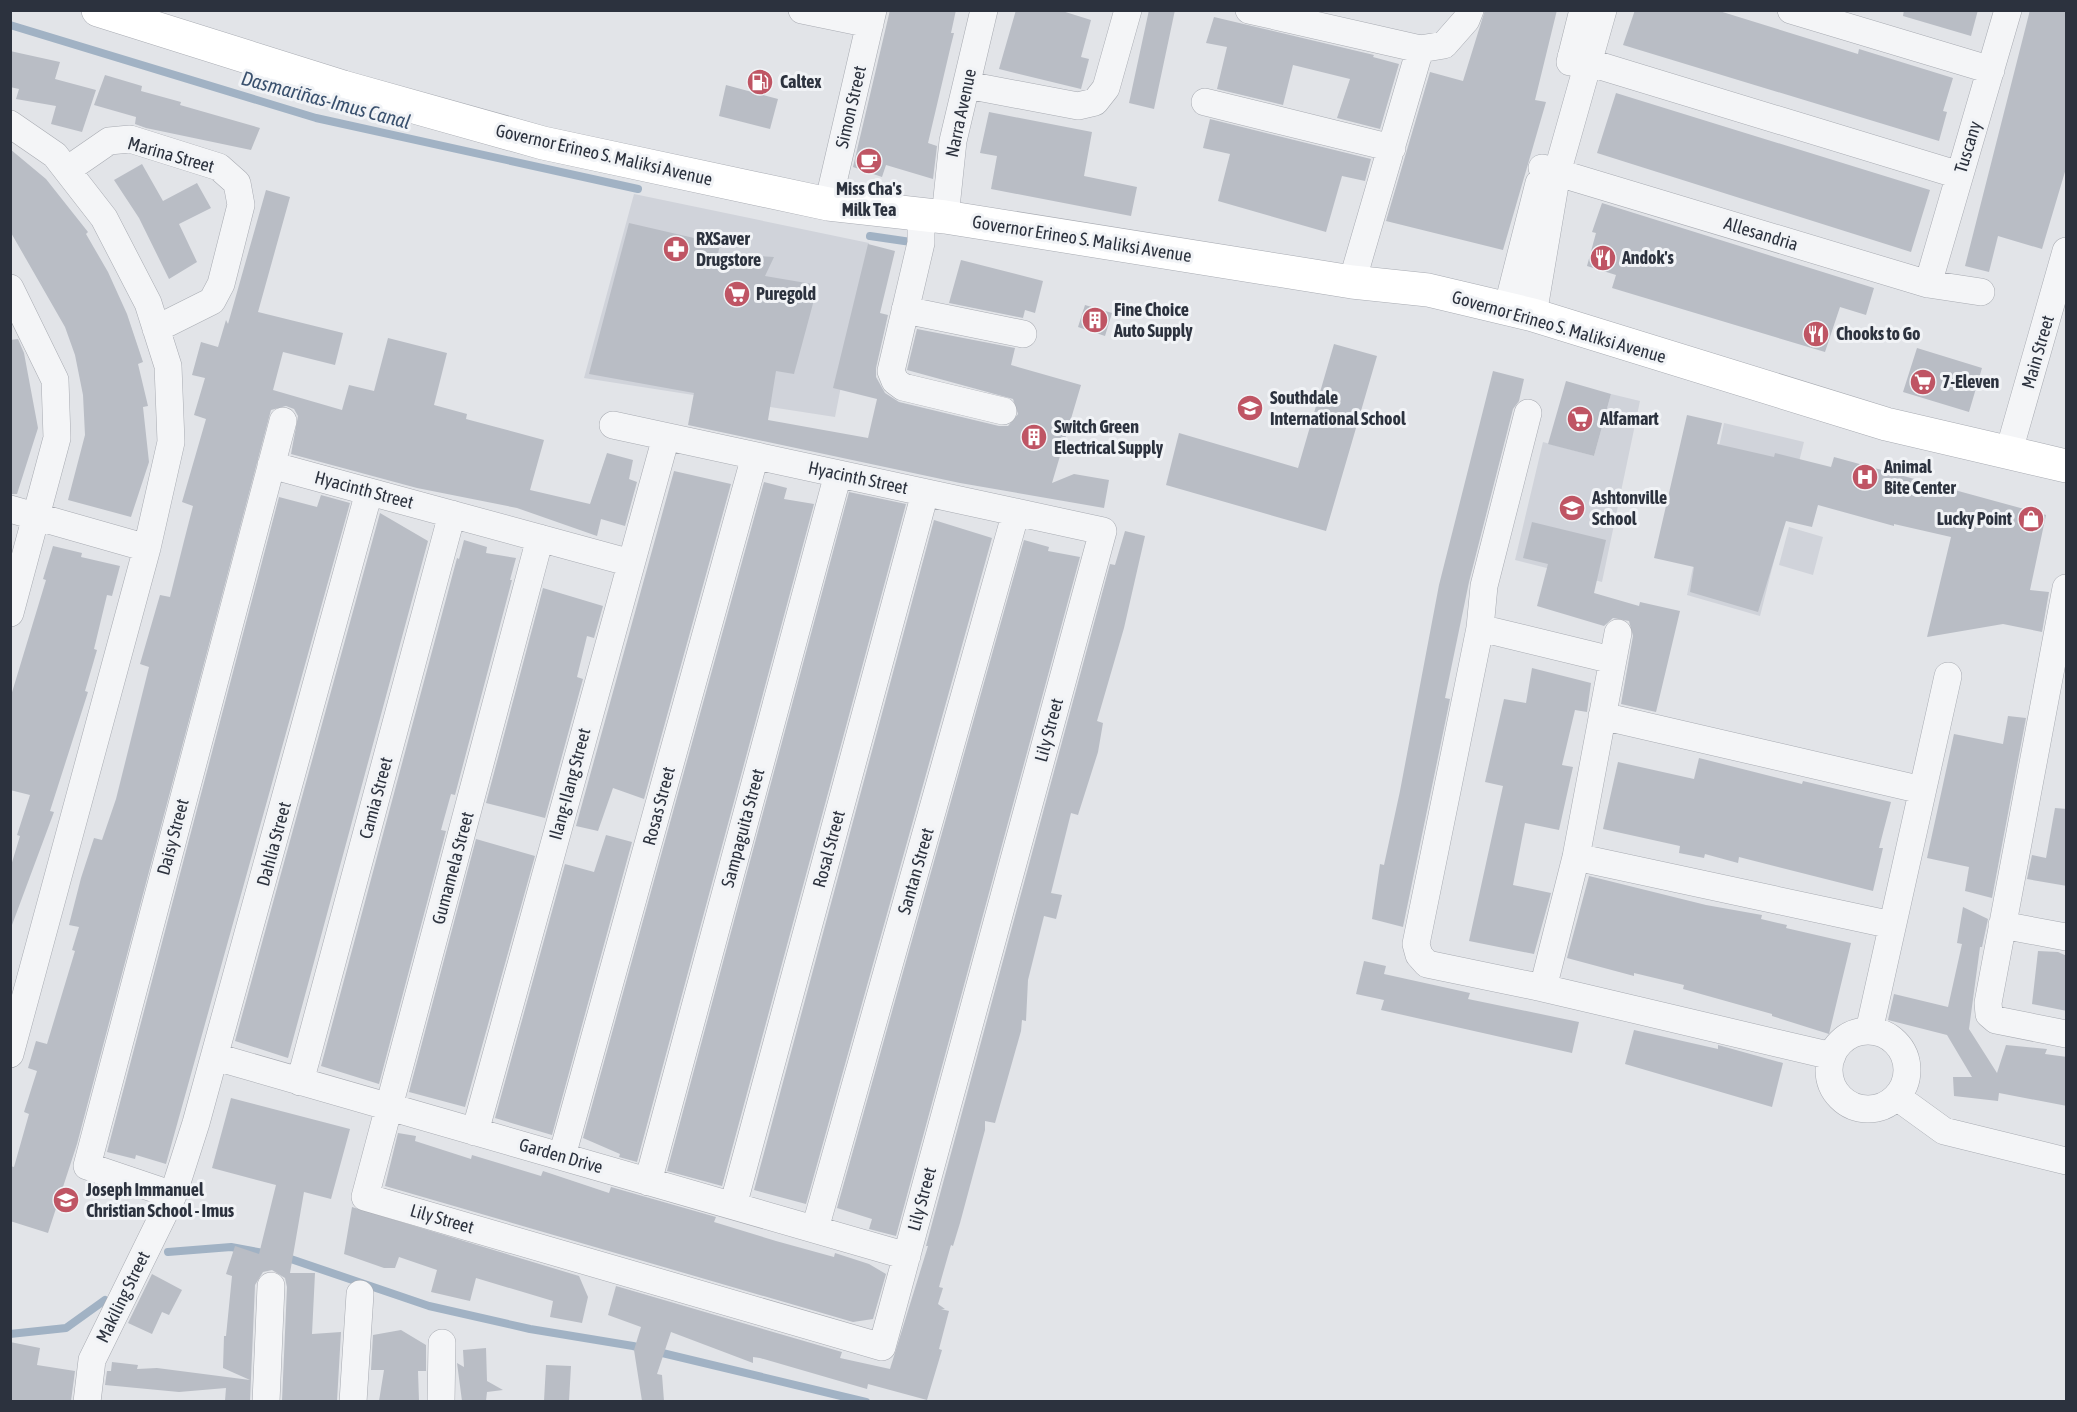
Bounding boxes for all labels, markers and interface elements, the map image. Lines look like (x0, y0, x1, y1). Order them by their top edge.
street label: Simon Street (831, 64, 870, 150)
water label: Dasmariñas-Imus Canal (239, 66, 413, 133)
fuel station icon: Caltex (745, 67, 775, 97)
street label: Narra Avenue (941, 67, 980, 159)
place label: Caltex (780, 71, 822, 92)
street label: Tuscany (1950, 118, 1985, 175)
street label: Governor Erineo S. Maliksi Avenue (494, 119, 714, 190)
street label: Marina Street (125, 132, 217, 177)
cafe icon: Miss Cha's Milk Tea (854, 146, 884, 176)
place label: Miss Cha's Milk Tea (836, 178, 903, 220)
street label: Governor Erineo S. Maliksi Avenue (971, 211, 1193, 266)
street label: Allesandria (1722, 212, 1801, 255)
place label: RXSaver Drugstore (696, 228, 761, 270)
pharmacy icon: RXSaver Drugstore (661, 234, 691, 264)
restaurant icon: Andok's (1588, 243, 1618, 273)
place label: Andok's (1621, 247, 1674, 268)
supermarket icon: Puregold (722, 279, 752, 309)
place label: Puregold (756, 283, 816, 304)
street label: Governor Erineo S. Maliksi Avenue (1450, 286, 1669, 367)
place label: Fine Choice Auto Supply (1113, 299, 1193, 341)
building icon: Fine Choice Auto Supply (1080, 305, 1110, 335)
street label: Main Street (2017, 313, 2058, 391)
restaurant icon: Chooks to Go (1801, 319, 1831, 349)
place label: Chooks to Go (1836, 323, 1920, 344)
supermarket icon: 7-Eleven (1908, 367, 1938, 397)
place label: 7-Eleven (1942, 371, 2000, 392)
place label: Southdale International School (1270, 387, 1406, 429)
school or university icon: Southdale International School (1235, 393, 1265, 423)
supermarket icon: Alfamart (1565, 404, 1595, 434)
place label: Alfamart (1599, 408, 1659, 429)
place label: Switch Green Electrical Supply (1054, 416, 1164, 458)
building icon: Switch Green Electrical Supply (1019, 422, 1049, 452)
place label: Animal Bite Center (1883, 456, 1956, 498)
street label: Hyacinth Street (806, 457, 910, 498)
hospital icon: Animal Bite Center (1850, 462, 1880, 492)
street label: Hyacinth Street (312, 466, 416, 513)
place label: Ashtonville School (1591, 487, 1667, 529)
school or university icon: Ashtonville School (1557, 493, 1587, 523)
shop icon: Lucky Point (2016, 504, 2046, 534)
place label: Lucky Point (1937, 508, 2013, 529)
street label: Lily Street (1030, 696, 1067, 764)
street label: Ilang-Ilang Street (545, 726, 595, 842)
street label: Camia Street (355, 755, 397, 841)
street label: Rosas Street (638, 764, 679, 847)
street label: Sampaguita Street (717, 766, 768, 889)
street label: Daisy Street (152, 796, 193, 877)
street label: Dahlia Street (252, 799, 295, 888)
street label: Rosal Street (808, 808, 849, 890)
street label: Gumamela Street (427, 809, 478, 927)
street label: Santan Street (893, 825, 938, 916)
street label: Garden Drive (517, 1134, 605, 1177)
street label: Lily Street (903, 1165, 940, 1233)
place label: Joseph Immanuel Christian School - Imus (85, 1179, 235, 1221)
school or university icon: Joseph Immanuel Christian School - Imus (51, 1185, 81, 1215)
street label: Lily Street (408, 1199, 476, 1238)
street label: Makiling Street (91, 1248, 154, 1346)

